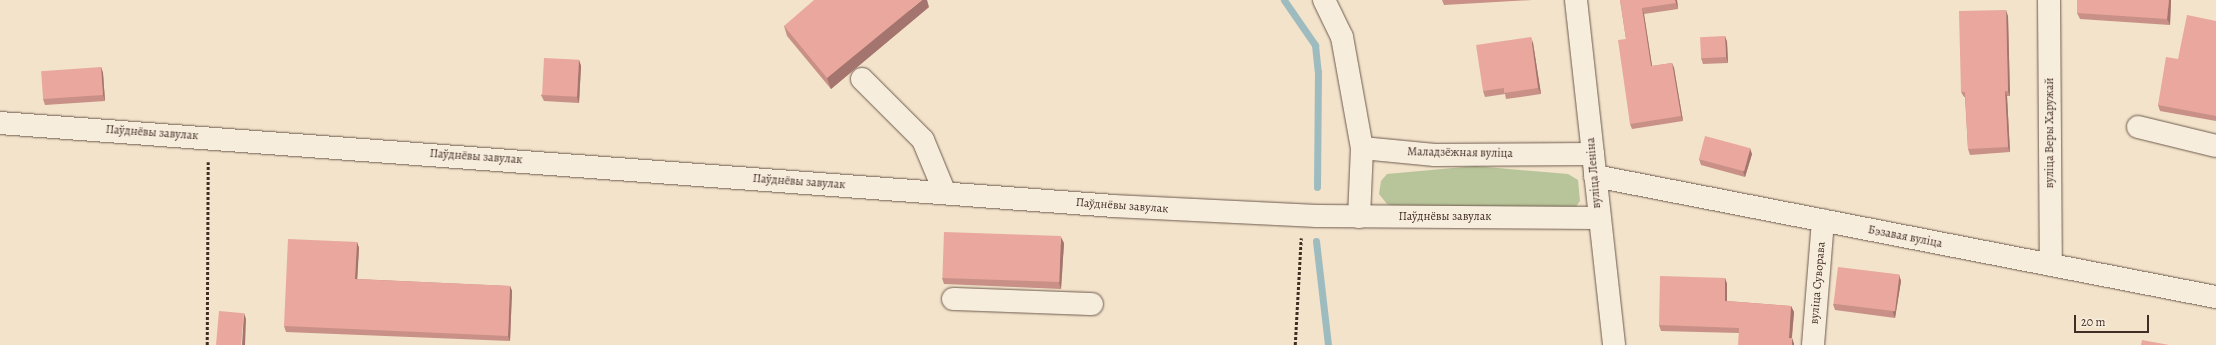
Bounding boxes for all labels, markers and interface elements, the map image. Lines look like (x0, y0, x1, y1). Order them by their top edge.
street label: вуліца Веры Харужай (2043, 78, 2057, 188)
street label: Паўднёвы завулак (105, 123, 199, 143)
street label: вуліца Леніна (1584, 137, 1604, 209)
street label: Маладзёжная вуліца (1407, 145, 1513, 161)
street label: Паўднёвы завулак (429, 147, 523, 167)
street label: Паўднёвы завулак (752, 172, 846, 192)
street label: Паўднёвы завулак (1075, 196, 1169, 216)
street label: Паўднёвы завулак (1399, 210, 1491, 224)
street label: Бэзавая вуліца (1867, 223, 1943, 251)
street label: вуліца Суворава (1807, 241, 1829, 325)
scale bar (2076, 307, 2151, 333)
text: 20 m (2081, 314, 2105, 330)

